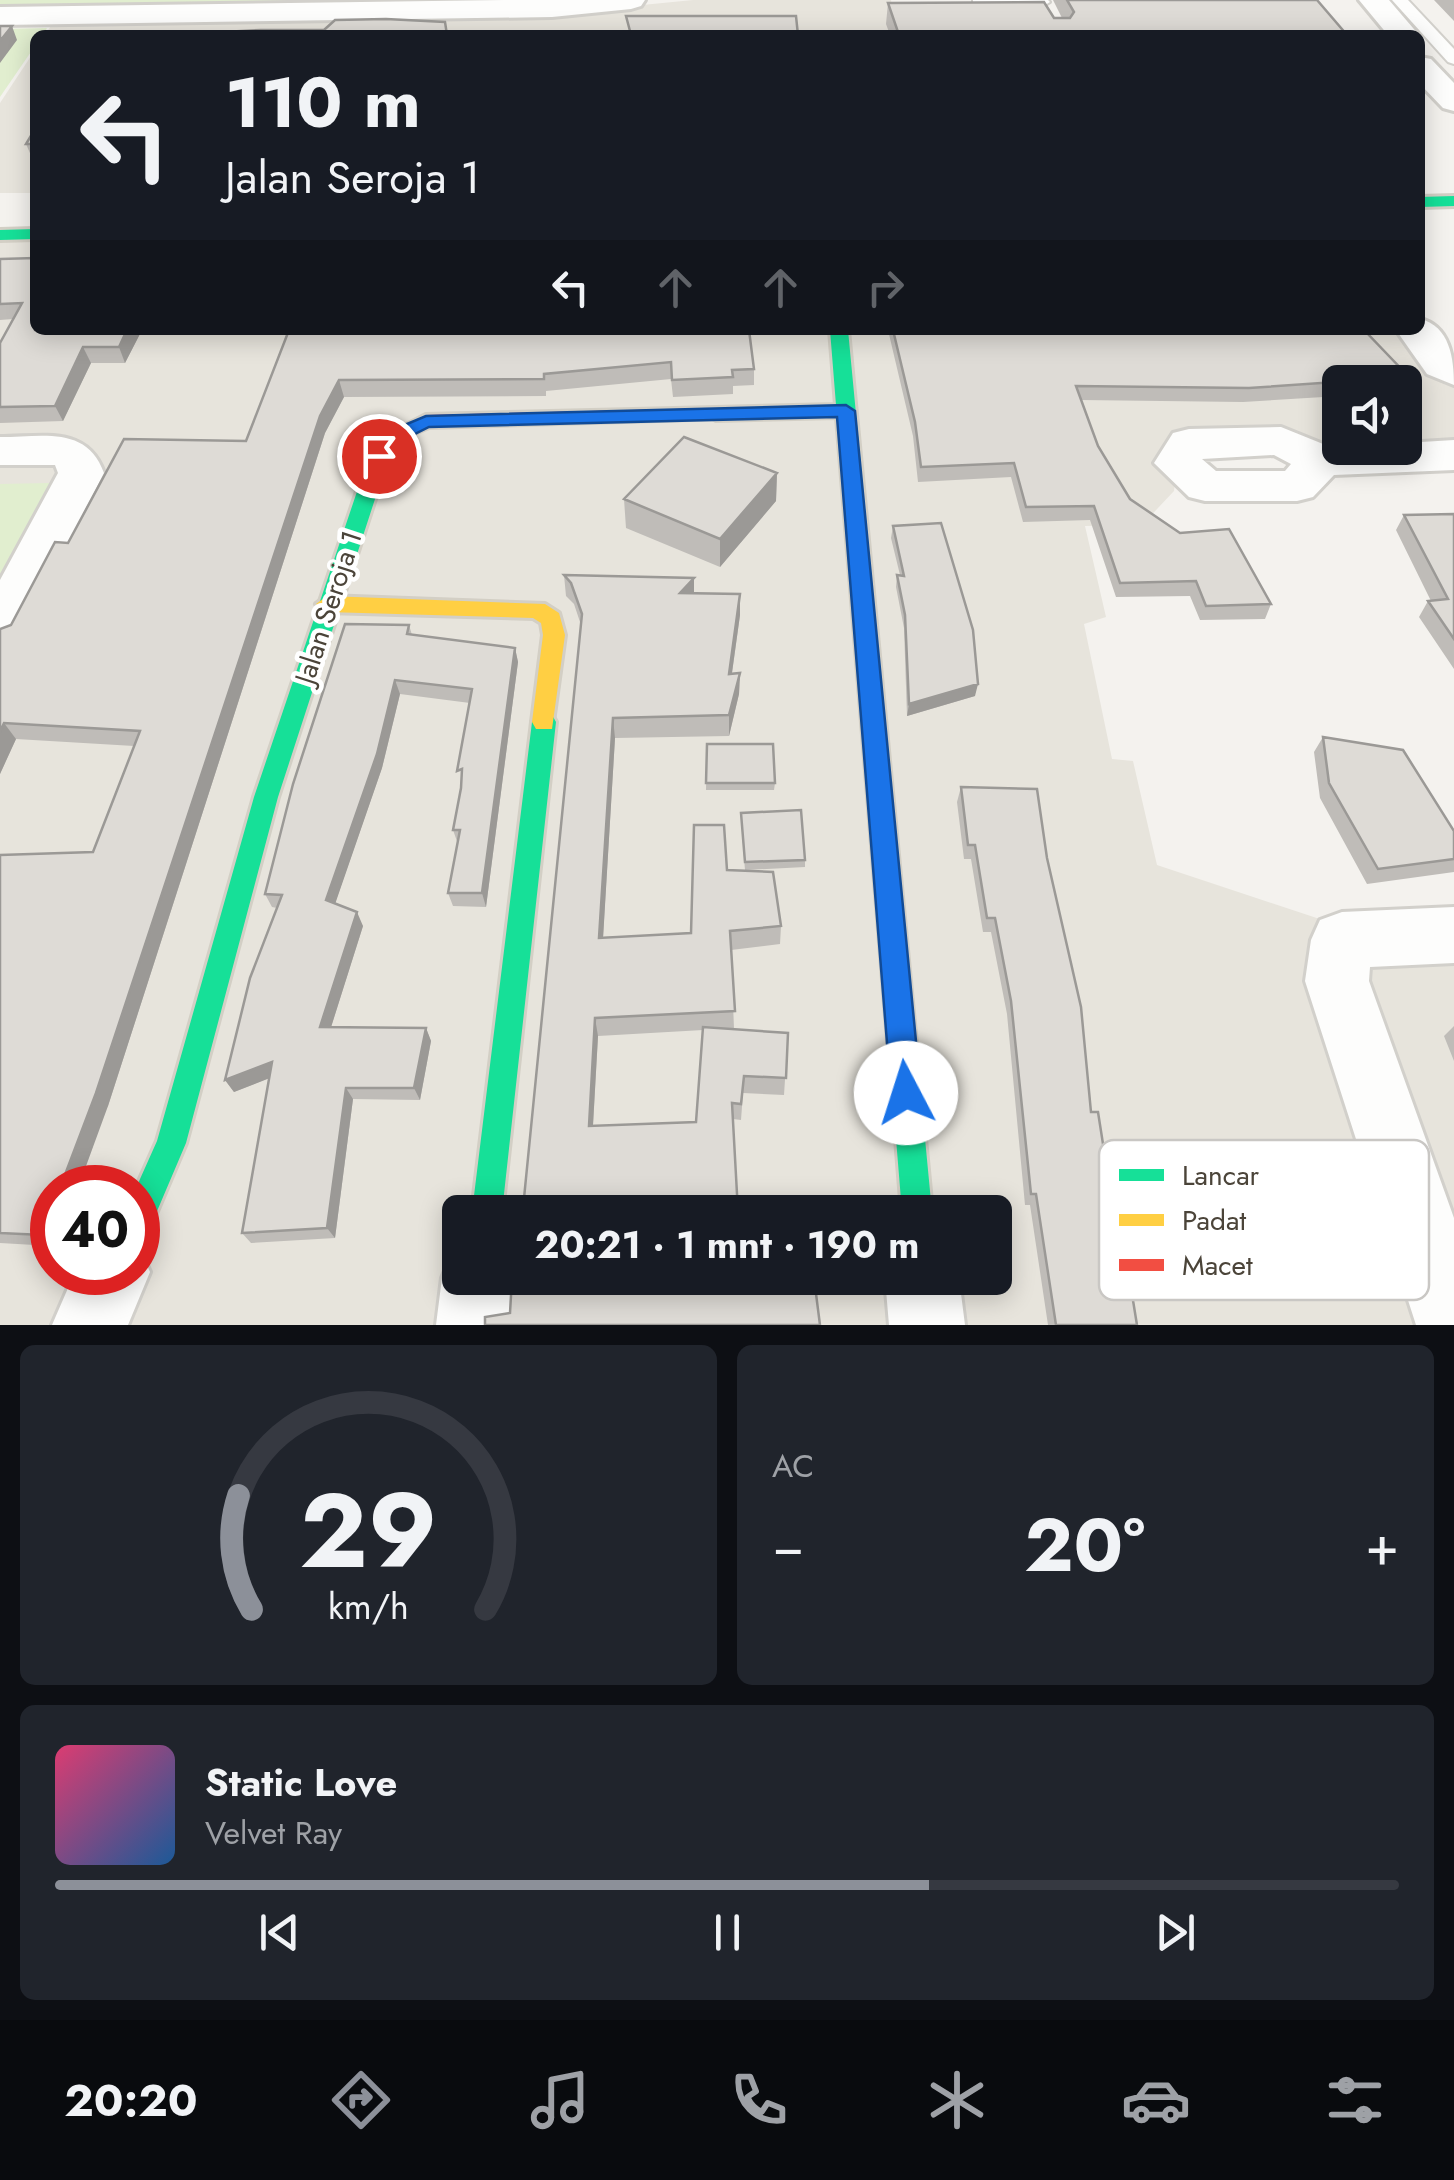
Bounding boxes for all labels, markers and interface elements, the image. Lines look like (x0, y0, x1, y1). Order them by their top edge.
text: 110 m (225, 52, 421, 153)
icon: left (60, 70, 190, 200)
text: Jalan Seroja 1 (225, 145, 480, 210)
icon: left (543, 260, 598, 315)
icon: ahead (648, 260, 703, 315)
icon: ahead (753, 260, 808, 315)
icon: right (858, 260, 913, 315)
map controls (1322, 365, 1422, 465)
button: sound (1322, 365, 1422, 465)
pin (337, 414, 422, 499)
icon: arrive (352, 429, 407, 484)
street label: Jalan Seroja 1 (283, 525, 373, 693)
position arrow (854, 1041, 958, 1145)
legend (1099, 1140, 1429, 1300)
text: Lancar (1182, 1155, 1260, 1196)
speed limit sign: 40 (30, 1165, 160, 1295)
text: Padat (1182, 1200, 1246, 1241)
text: 20:21 · 1 mnt · 190 m (535, 1217, 919, 1272)
text: Macet (1182, 1245, 1253, 1286)
text: AC (772, 1443, 814, 1489)
text: 29 (300, 1456, 437, 1606)
text: 20° (1024, 1491, 1145, 1599)
text: − (772, 1506, 804, 1586)
text: + (1365, 1506, 1399, 1586)
text: km/h (328, 1581, 409, 1632)
text: Static Love (205, 1755, 397, 1810)
text: Velvet Ray (205, 1810, 342, 1856)
icon: previous (252, 1905, 307, 1960)
icon: pause (700, 1905, 755, 1960)
icon: next (1148, 1905, 1203, 1960)
icon: directions (326, 2065, 396, 2135)
icon: music (525, 2065, 595, 2135)
icon: phone (724, 2065, 794, 2135)
icon: climate (922, 2065, 992, 2135)
icon: car (1121, 2065, 1191, 2135)
icon: filters (1320, 2065, 1390, 2135)
text: 20:20 (64, 2068, 197, 2133)

